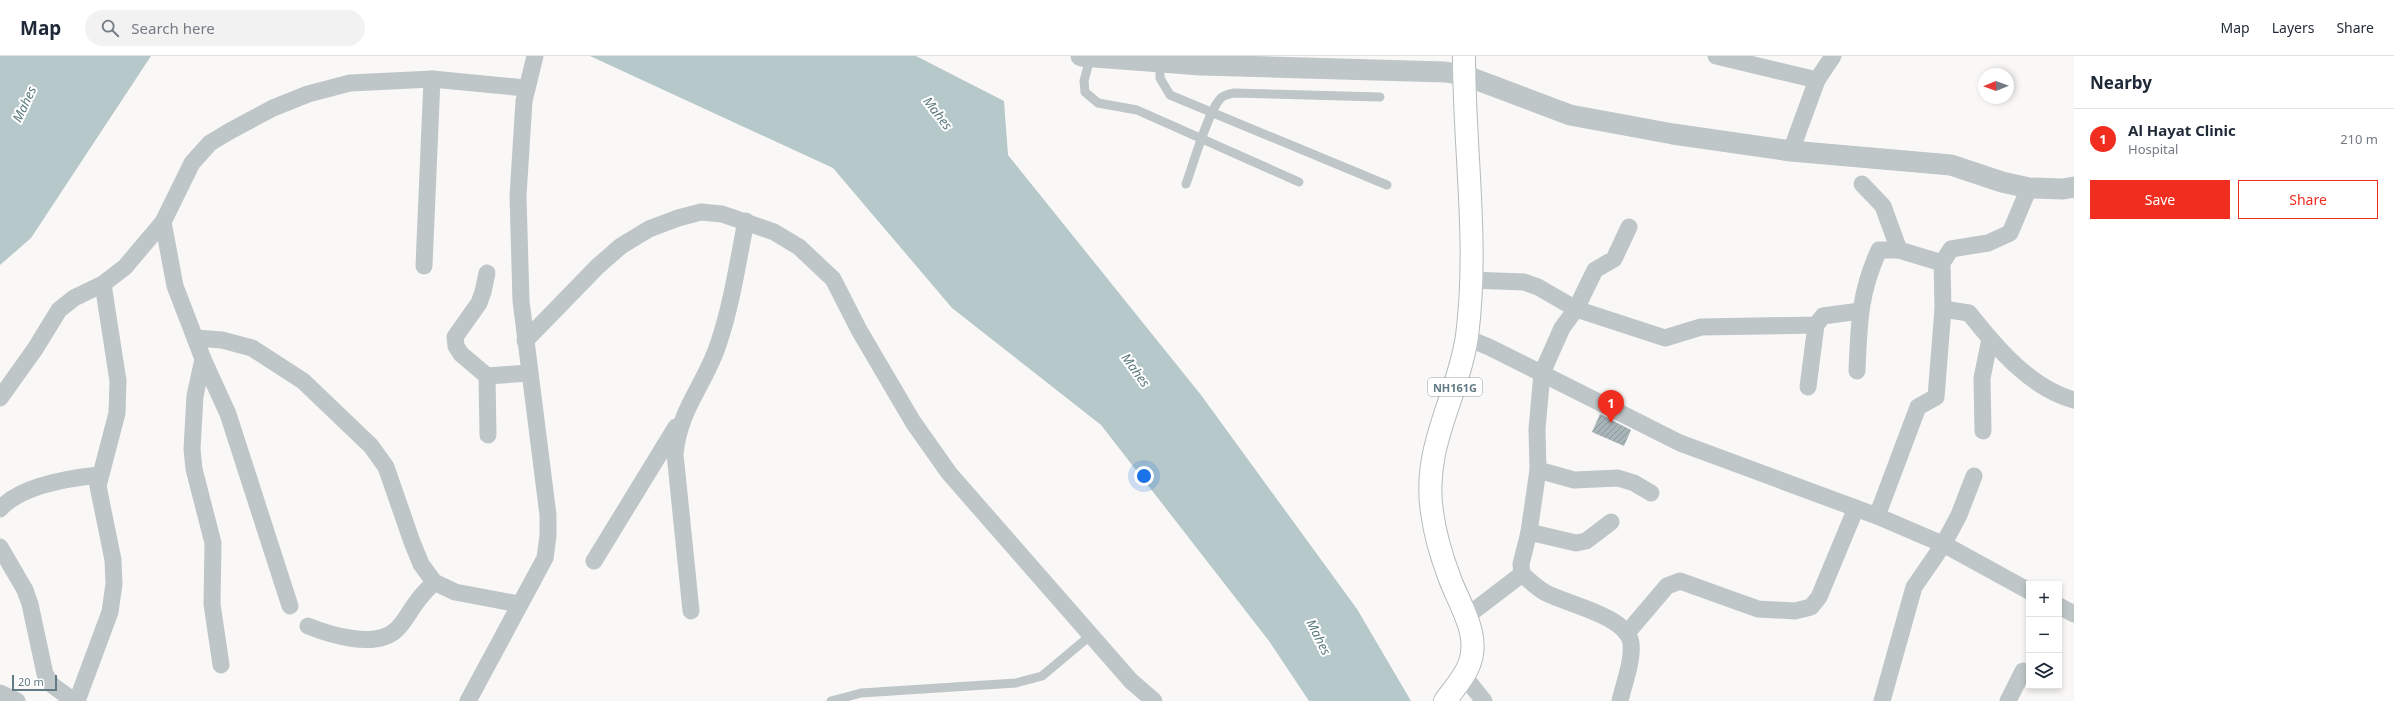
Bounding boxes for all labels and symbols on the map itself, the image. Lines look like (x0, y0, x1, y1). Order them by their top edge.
north arrow (1978, 68, 2014, 104)
water label: Mahes (8, 83, 40, 125)
water label: Mahes (919, 93, 957, 134)
water label: Mahes (1118, 349, 1155, 391)
road number: NH161G (1428, 378, 1482, 396)
pin: 1 (1598, 390, 1624, 423)
your location (1134, 466, 1154, 486)
water label: Mahes (1302, 616, 1336, 658)
scale bar (12, 673, 57, 692)

